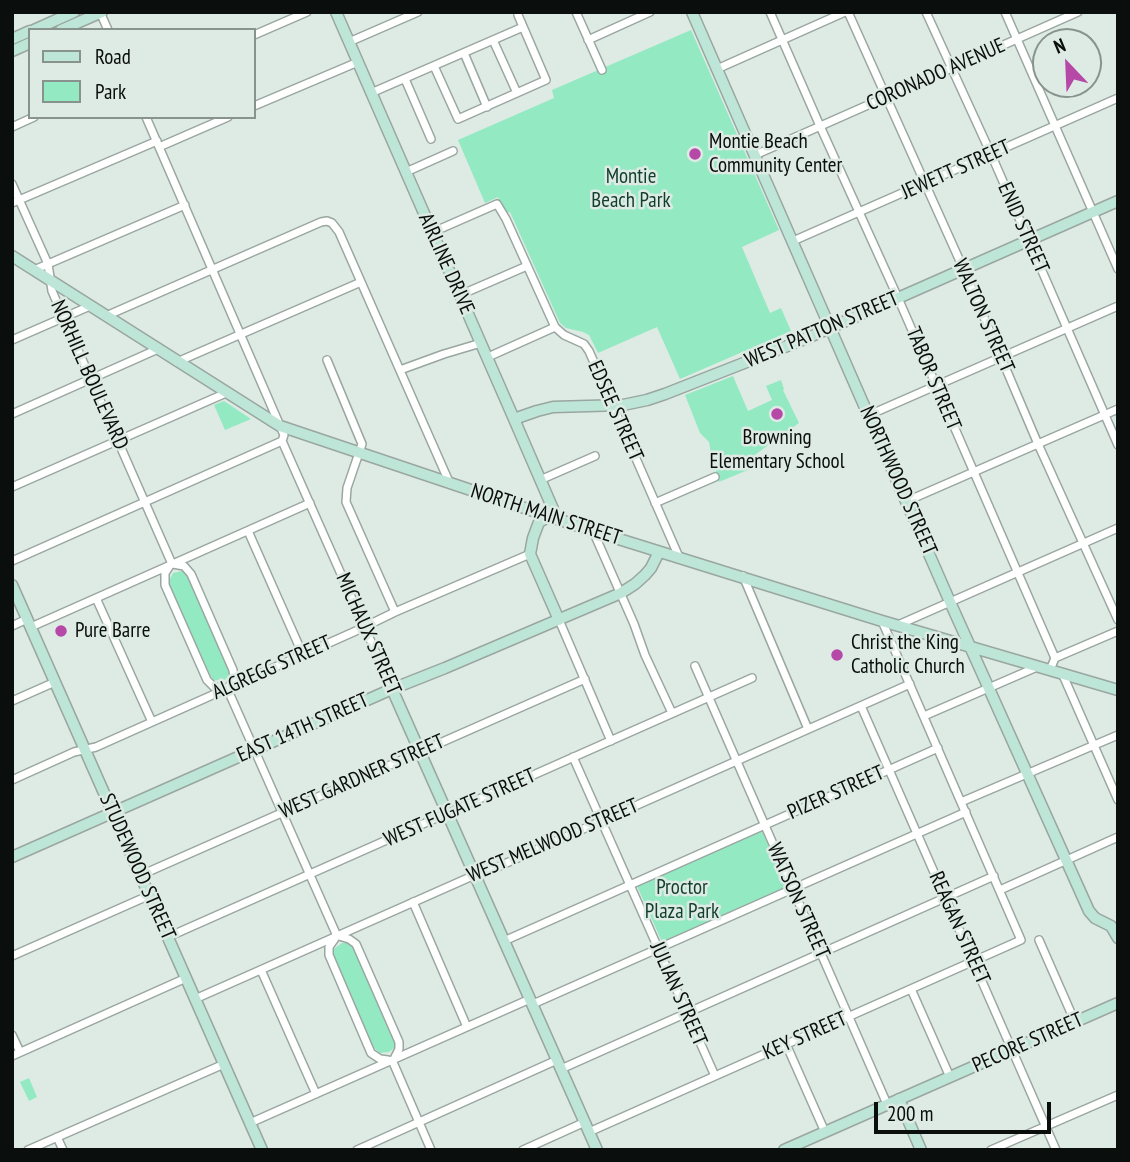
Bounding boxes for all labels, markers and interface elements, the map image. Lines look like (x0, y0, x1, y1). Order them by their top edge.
legend (28, 28, 256, 119)
north arrow (1032, 28, 1102, 98)
text: N (1050, 32, 1069, 59)
street label: CORONADO AVENUE (863, 33, 1009, 117)
text: Road (95, 43, 131, 70)
text: Park (95, 78, 126, 105)
place label: Montie Beach Community Center (709, 129, 842, 179)
street label: JEWETT STREET (898, 135, 1014, 205)
marker: Montie Beach Community Center (687, 146, 703, 162)
park label: Montie Beach Park (591, 164, 671, 214)
street label: ENID STREET (992, 179, 1054, 277)
street label: AIRLINE DRIVE (413, 210, 479, 318)
street label: WALTON STREET (947, 255, 1019, 377)
street label: WEST PATTON STREET (741, 286, 903, 374)
street label: NORHILL BOULEVARD (45, 296, 133, 454)
street label: TABOR STREET (900, 323, 966, 435)
street label: EDSEE STREET (582, 357, 648, 465)
street label: NORTHWOOD STREET (854, 402, 942, 560)
marker: Browning Elementary School (769, 406, 785, 422)
place label: Browning Elementary School (709, 425, 845, 475)
street label: NORTH MAIN STREET (468, 479, 624, 551)
street label: MICHAUX STREET (330, 569, 406, 699)
place label: Pure Barre (75, 618, 150, 644)
marker: Pure Barre (53, 623, 69, 639)
street label: ALGREGG STREET (208, 630, 336, 706)
place label: Christ the King Catholic Church (851, 630, 965, 680)
marker: Christ the King Catholic Church (829, 647, 845, 663)
street label: EAST 14TH STREET (233, 688, 373, 768)
street label: WEST GARDNER STREET (276, 729, 448, 825)
street label: PIZER STREET (784, 761, 888, 825)
street label: WEST FUGATE STREET (380, 763, 540, 853)
street label: STUDEWOOD STREET (93, 790, 181, 944)
street label: WEST MELWOOD STREET (463, 793, 643, 889)
street label: WATSON STREET (761, 839, 835, 963)
street label: REAGAN STREET (923, 868, 995, 988)
park label: Proctor Plaza Park (645, 875, 719, 925)
street label: JULIAN STREET (644, 938, 712, 1050)
street label: KEY STREET (759, 1006, 851, 1066)
street label: PECORE STREET (969, 1007, 1087, 1079)
scale bar (878, 1088, 1055, 1132)
text: 200 m (887, 1100, 933, 1127)

